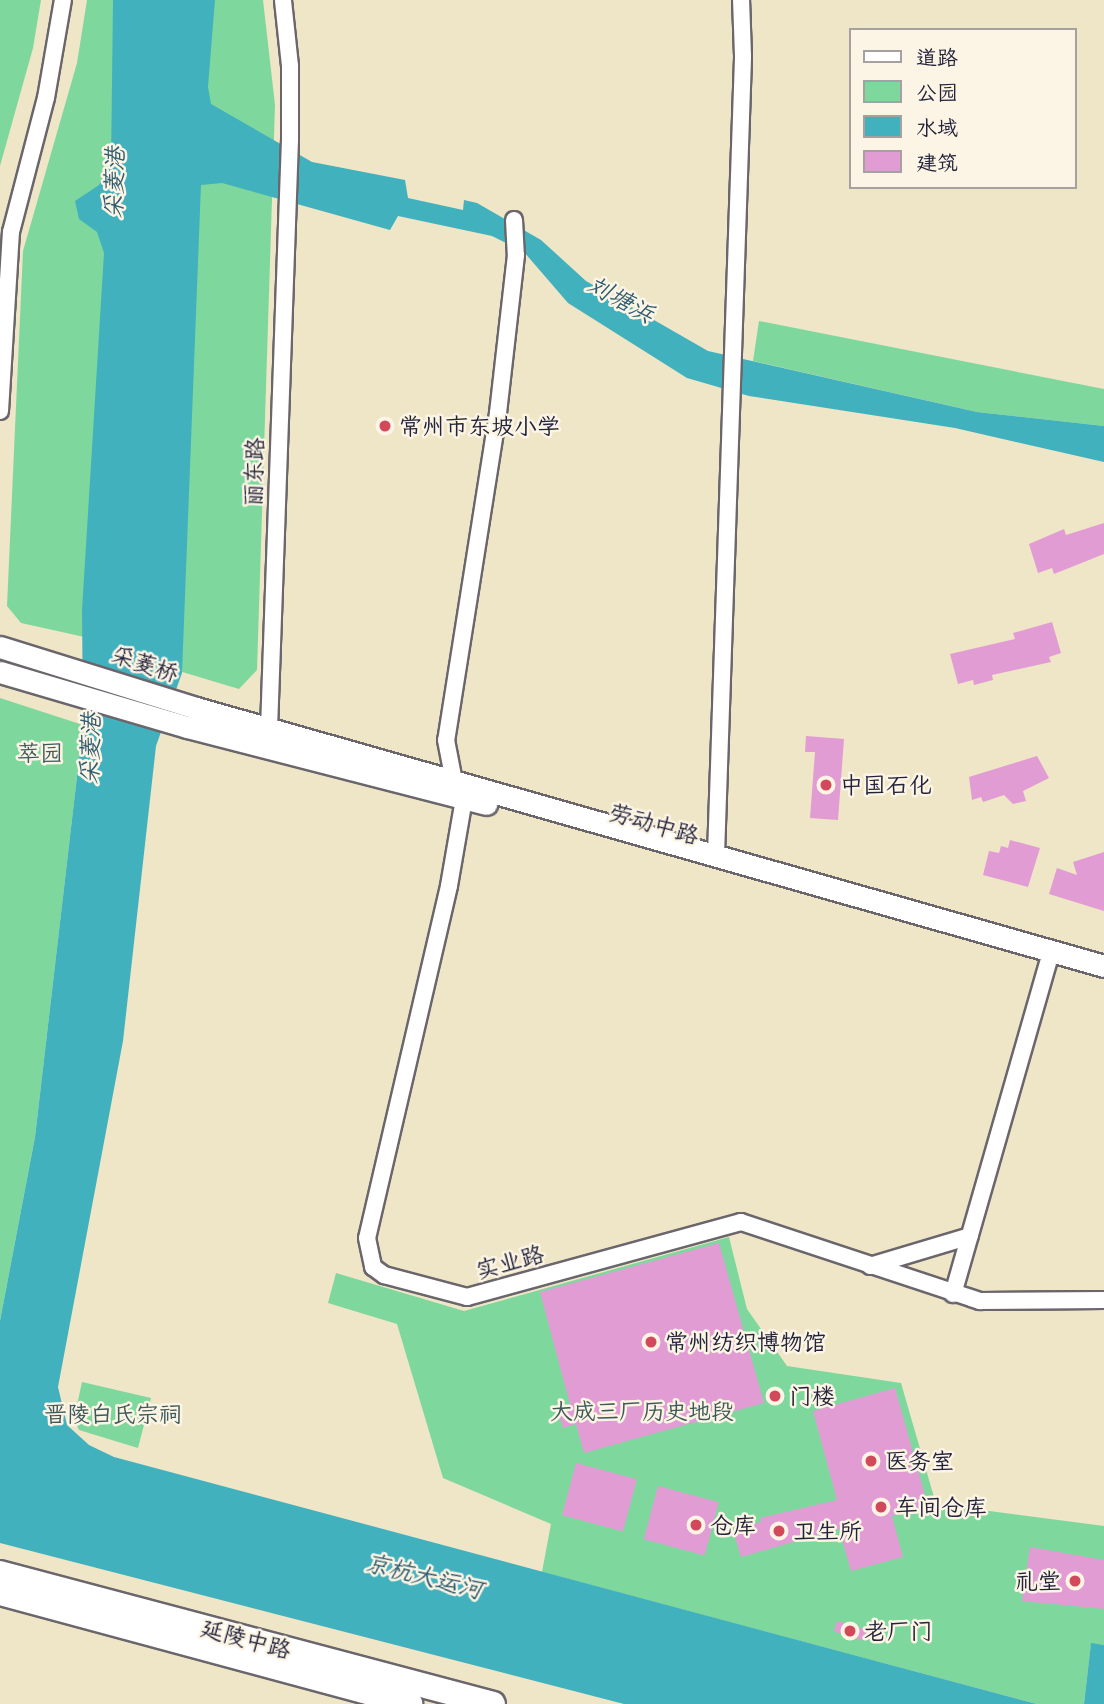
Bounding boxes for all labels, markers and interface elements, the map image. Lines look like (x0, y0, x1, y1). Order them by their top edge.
legend (848, 28, 1076, 189)
text: 道路 (916, 45, 958, 70)
text: 公园 (916, 80, 958, 105)
text: 水域 (916, 115, 958, 140)
water label: 采菱港 (98, 147, 130, 219)
text: 建筑 (916, 150, 958, 175)
water label: 刘塘浜 (583, 269, 659, 329)
place label: 常州市东坡小学 (399, 412, 560, 440)
marker: 常州市东坡小学 (377, 418, 393, 434)
street label: 丽东路 (239, 437, 269, 507)
street label: 采菱桥 (108, 640, 182, 688)
water label: 采菱港 (74, 713, 106, 785)
park label: 萃园 (17, 739, 63, 767)
place label: 中国石化 (840, 771, 932, 799)
marker: 中国石化 (818, 777, 834, 793)
street label: 劳动中路 (606, 798, 702, 850)
street label: 实业路 (473, 1240, 547, 1284)
place label: 常州纺织博物馆 (665, 1328, 826, 1356)
marker: 常州纺织博物馆 (643, 1334, 659, 1350)
place label: 门楼 (789, 1382, 835, 1410)
marker: 门楼 (767, 1388, 783, 1404)
park label: 大成三厂历史地段 (550, 1397, 734, 1425)
park label: 晋陵白氏宗祠 (44, 1400, 182, 1428)
place label: 医务室 (885, 1447, 954, 1475)
marker: 医务室 (863, 1453, 879, 1469)
place label: 车间仓库 (895, 1493, 987, 1521)
marker: 车间仓库 (873, 1499, 889, 1515)
place label: 仓库 (710, 1511, 756, 1539)
marker: 仓库 (688, 1517, 704, 1533)
place label: 卫生所 (793, 1517, 862, 1545)
marker: 卫生所 (771, 1523, 787, 1539)
water label: 京杭大运河 (362, 1548, 486, 1604)
place label: 礼堂 (1015, 1567, 1061, 1595)
marker: 礼堂 (1067, 1573, 1083, 1589)
street label: 延陵中路 (198, 1614, 294, 1664)
place label: 老厂门 (864, 1617, 933, 1645)
marker: 老厂门 (842, 1623, 858, 1639)

